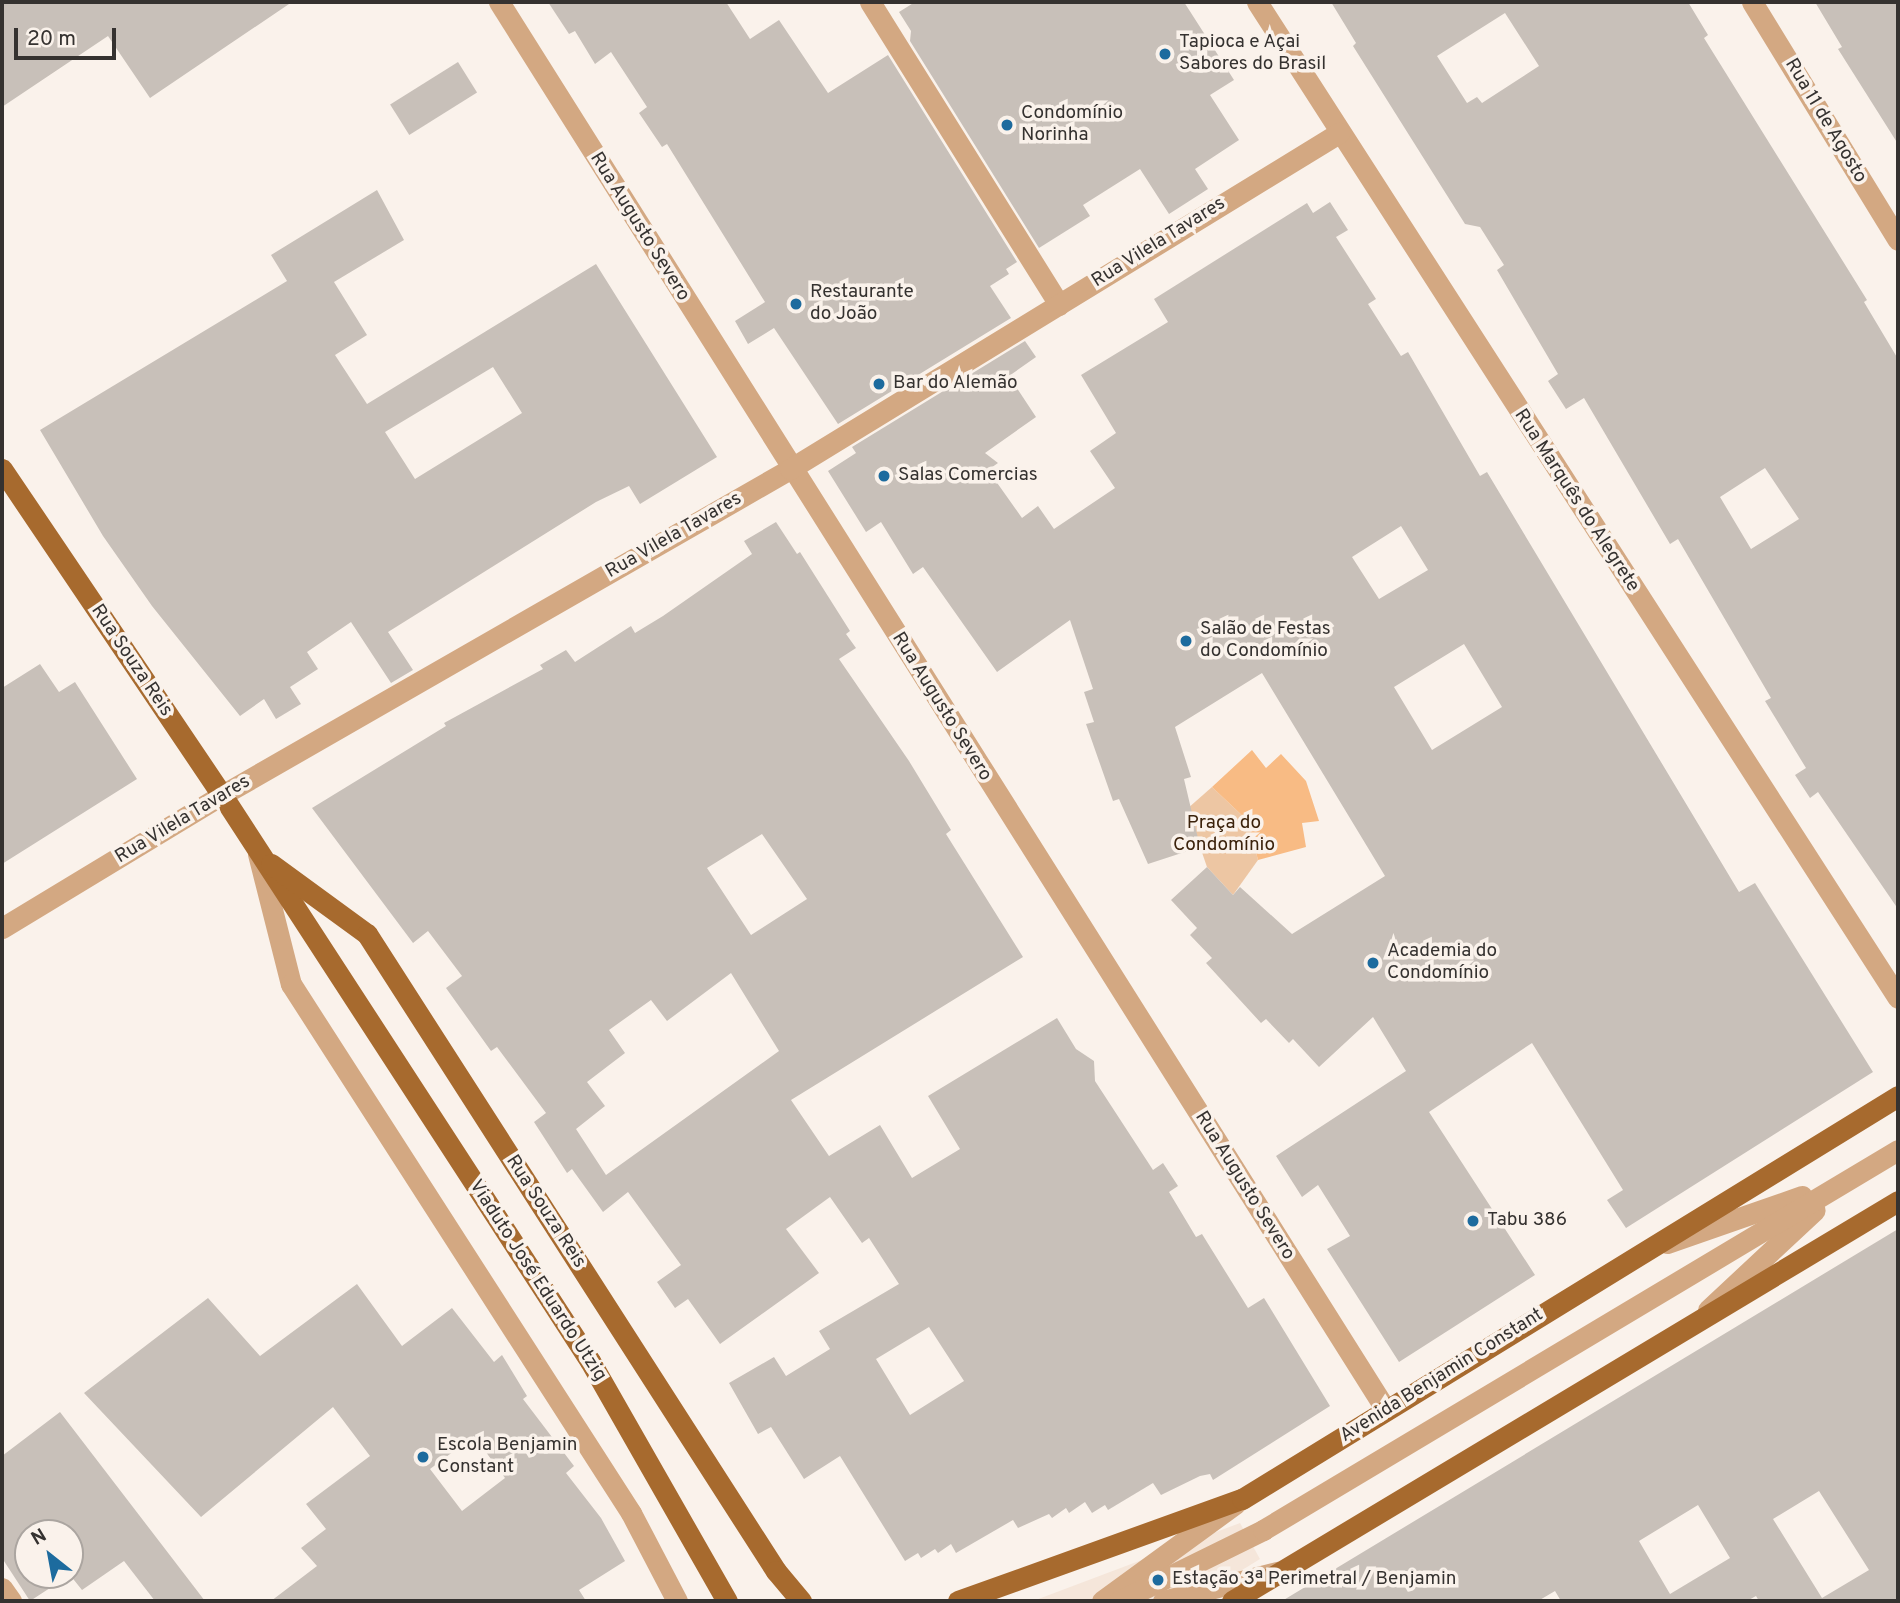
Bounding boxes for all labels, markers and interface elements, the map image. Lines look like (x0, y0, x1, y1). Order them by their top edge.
scale bar (18, 14, 119, 58)
text: 20 m (27, 26, 76, 53)
place label: Tapioca e Açai Sabores do Brasil (1179, 32, 1326, 76)
marker: Tapioca e Açai Sabores do Brasil (1157, 46, 1173, 62)
street label: Rua 11 de Agosto (1779, 54, 1871, 188)
place label: Condomínio Norinha (1021, 103, 1123, 147)
marker: Condomínio Norinha (999, 117, 1015, 133)
street label: Rua Augusto Severo (584, 148, 694, 306)
street label: Rua Vilela Tavares (1087, 192, 1231, 294)
place label: Restaurante do João (810, 282, 914, 326)
marker: Restaurante do João (788, 296, 804, 312)
place label: Bar do Alemão (893, 373, 1018, 395)
marker: Bar do Alemão (871, 376, 887, 392)
street label: Rua Marquês do Alegrete (1508, 405, 1644, 597)
place label: Salas Comercias (898, 465, 1038, 487)
marker: Salas Comercias (876, 468, 892, 484)
street label: Rua Vilela Tavares (601, 487, 747, 585)
street label: Rua Souza Reis (85, 601, 177, 721)
place label: Salão de Festas do Condomínio (1200, 619, 1331, 663)
street label: Rua Augusto Severo (886, 628, 996, 786)
marker: Salão de Festas do Condomínio (1178, 633, 1194, 649)
street label: Rua Vilela Tavares (111, 770, 255, 870)
park label: Praça do Condomínio (1173, 813, 1275, 857)
place label: Academia do Condomínio (1387, 941, 1497, 985)
marker: Academia do Condomínio (1365, 955, 1381, 971)
street label: Rua Augusto Severo (1189, 1107, 1299, 1265)
street label: Rua Souza Reis (500, 1151, 590, 1273)
street label: Viaduto José Eduardo Utzig (463, 1176, 611, 1386)
place label: Tabu 386 (1487, 1210, 1567, 1232)
marker: Tabu 386 (1465, 1213, 1481, 1229)
street label: Avenida Benjamin Constant (1336, 1304, 1548, 1448)
place label: Escola Benjamin Constant (437, 1435, 577, 1479)
marker: Escola Benjamin Constant (415, 1449, 431, 1465)
north arrow (14, 1519, 84, 1589)
text: N (27, 1524, 51, 1552)
place label: Estação 3ª Perimetral / Benjamin (1172, 1569, 1456, 1591)
marker: Estação 3ª Perimetral / Benjamin (1150, 1572, 1166, 1588)

